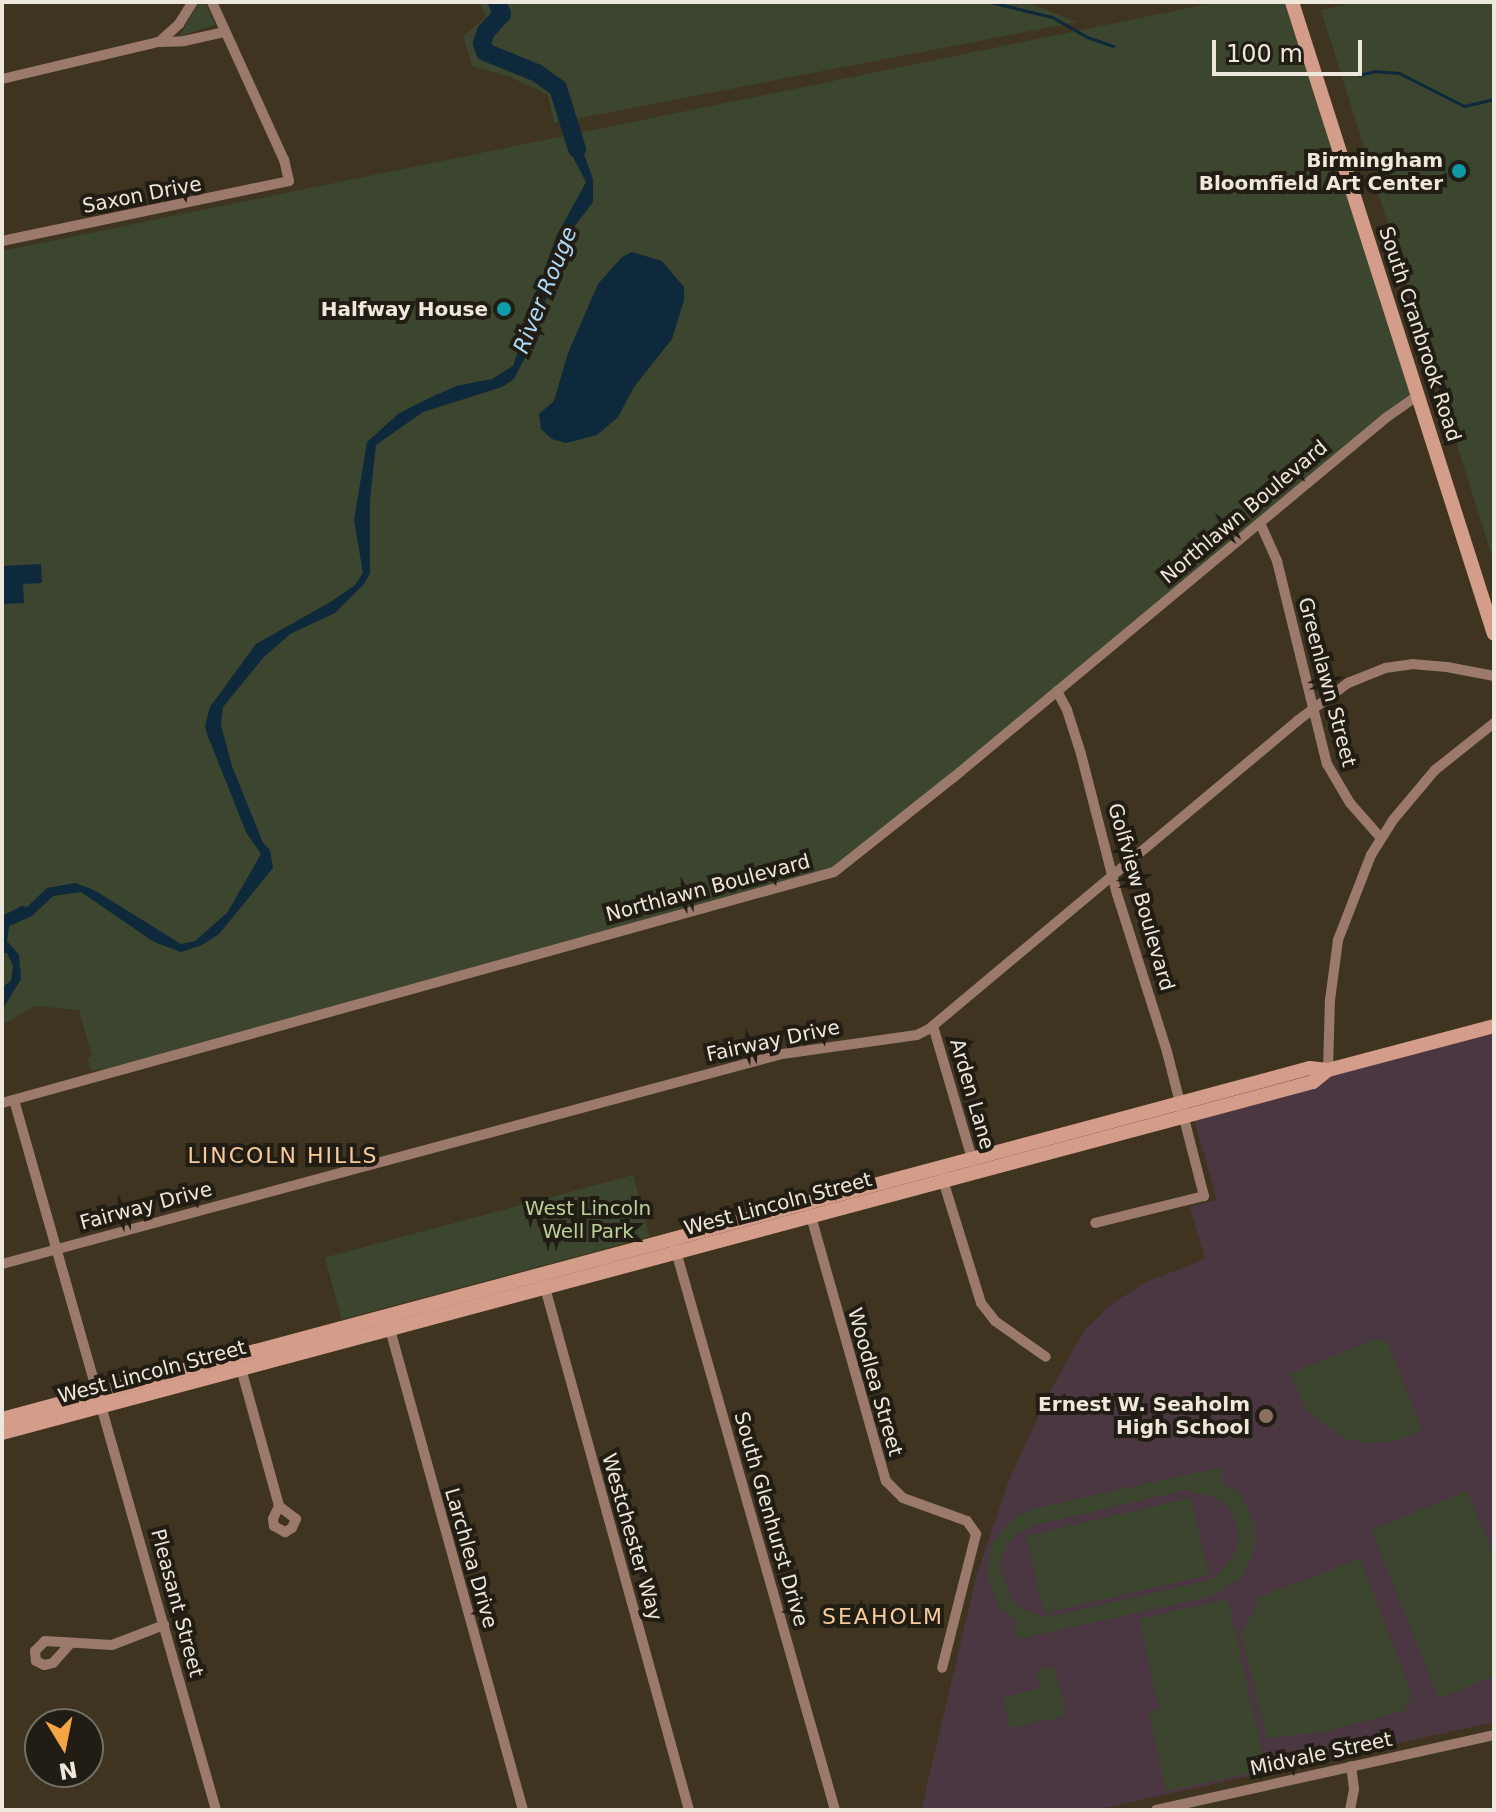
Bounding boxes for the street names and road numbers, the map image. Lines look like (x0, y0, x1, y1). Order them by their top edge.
street label: Saxon Drive (80, 172, 204, 218)
street label: South Cranbrook Road (1374, 223, 1466, 445)
street label: Northlawn Boulevard (1156, 435, 1332, 589)
street label: Greenlawn Street (1293, 595, 1361, 769)
street label: Golfview Boulevard (1103, 800, 1179, 994)
street label: Northlawn Boulevard (603, 849, 813, 927)
street label: Fairway Drive (704, 1015, 842, 1067)
street label: Arden Lane (945, 1036, 999, 1152)
street label: West Lincoln Street (681, 1167, 875, 1241)
street label: Fairway Drive (77, 1177, 215, 1235)
street label: Woodlea Street (842, 1305, 908, 1459)
street label: West Lincoln Street (55, 1335, 249, 1409)
street label: South Glenhurst Drive (729, 1409, 813, 1629)
street label: Westchester Way (597, 1451, 667, 1623)
street label: Larchlea Drive (440, 1485, 502, 1631)
street label: Pleasant Street (146, 1526, 208, 1680)
street label: Midvale Street (1248, 1727, 1394, 1781)

